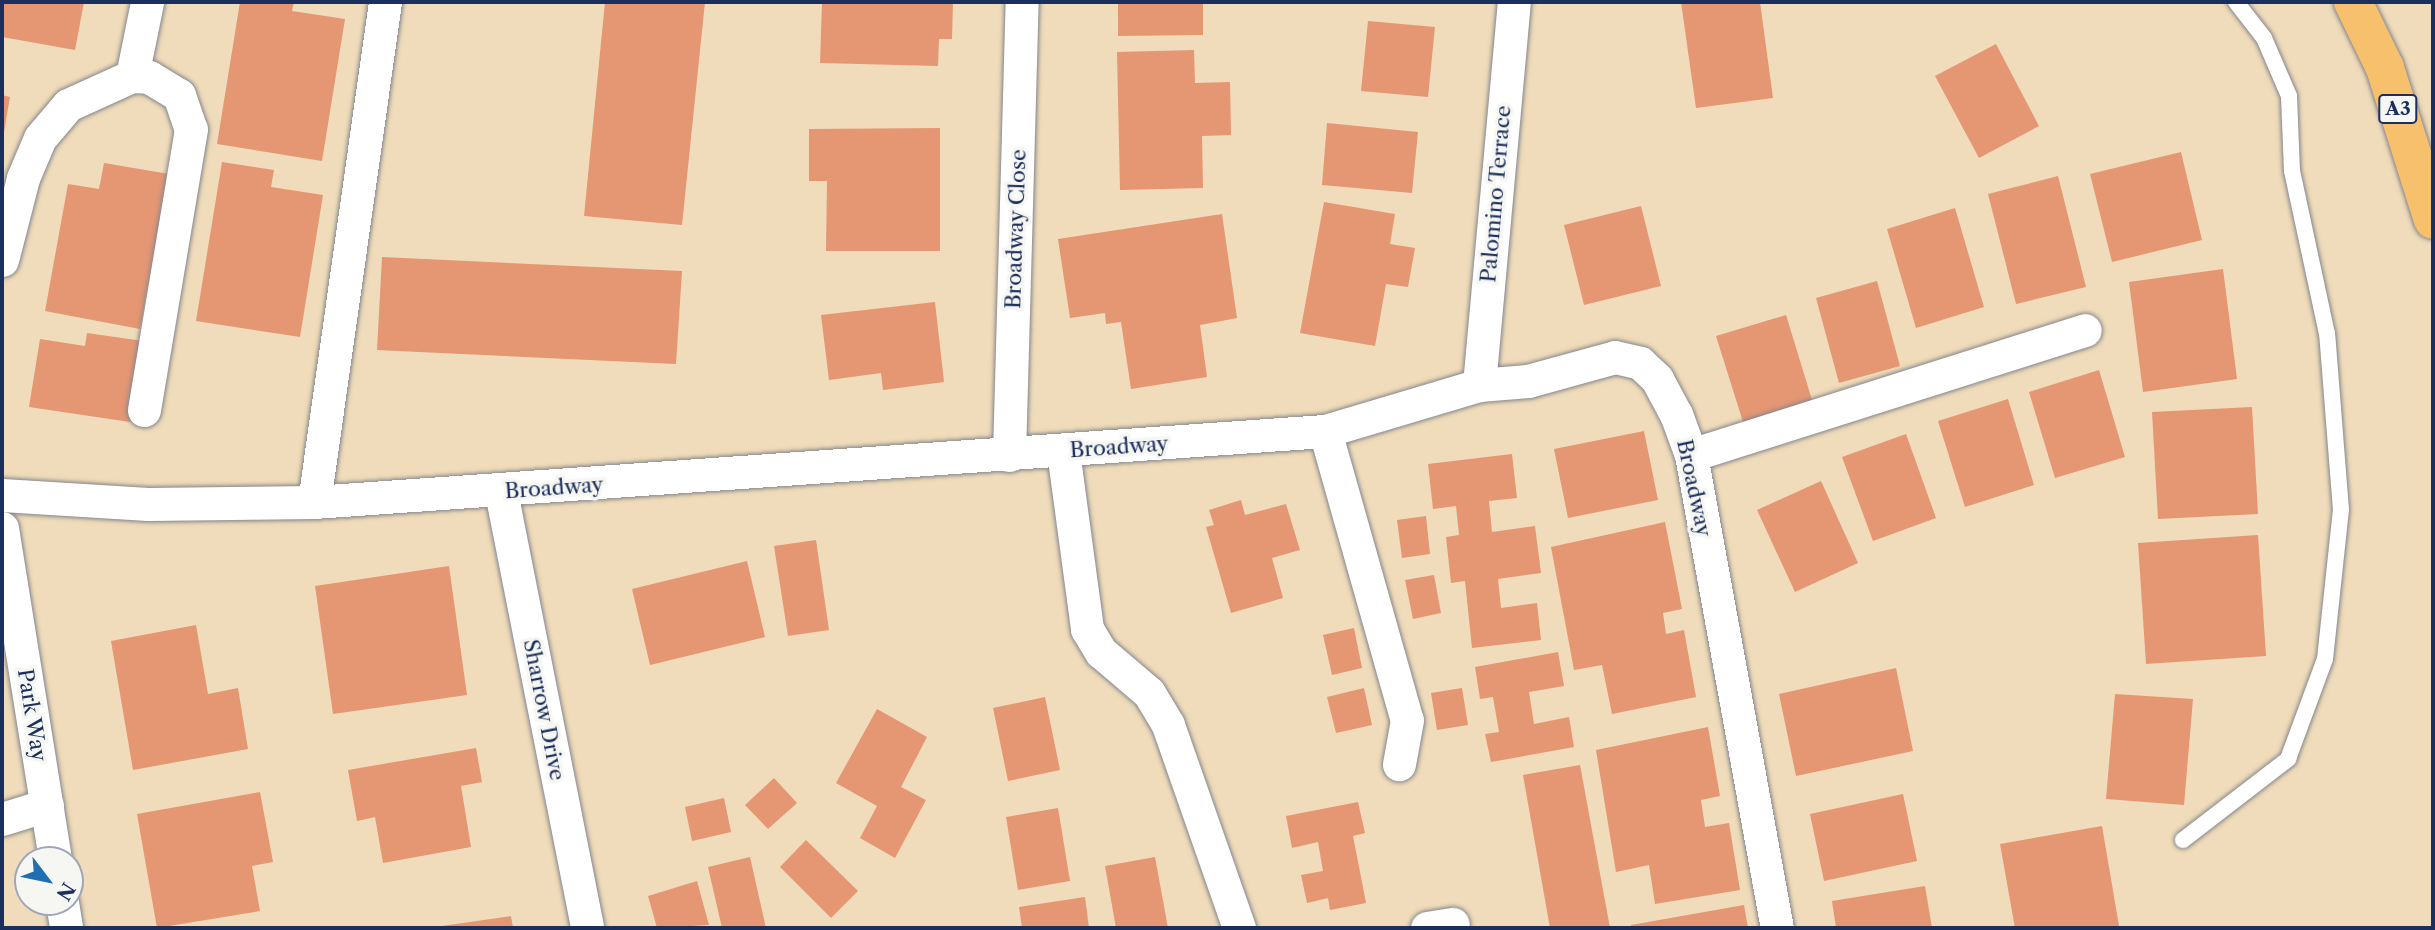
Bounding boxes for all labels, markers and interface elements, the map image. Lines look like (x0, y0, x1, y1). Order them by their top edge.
road number: A3 (2377, 94, 2419, 124)
street label: Palomino Terrace (1476, 104, 1516, 284)
street label: Broadway Close (1001, 148, 1031, 310)
street label: Broadway (1069, 431, 1169, 463)
street label: Broadway (1671, 437, 1717, 539)
street label: Broadway (504, 472, 604, 504)
street label: Sharrow Drive (518, 637, 570, 783)
street label: Park Way (12, 666, 52, 764)
north arrow (14, 846, 84, 916)
text: N (51, 878, 80, 904)

